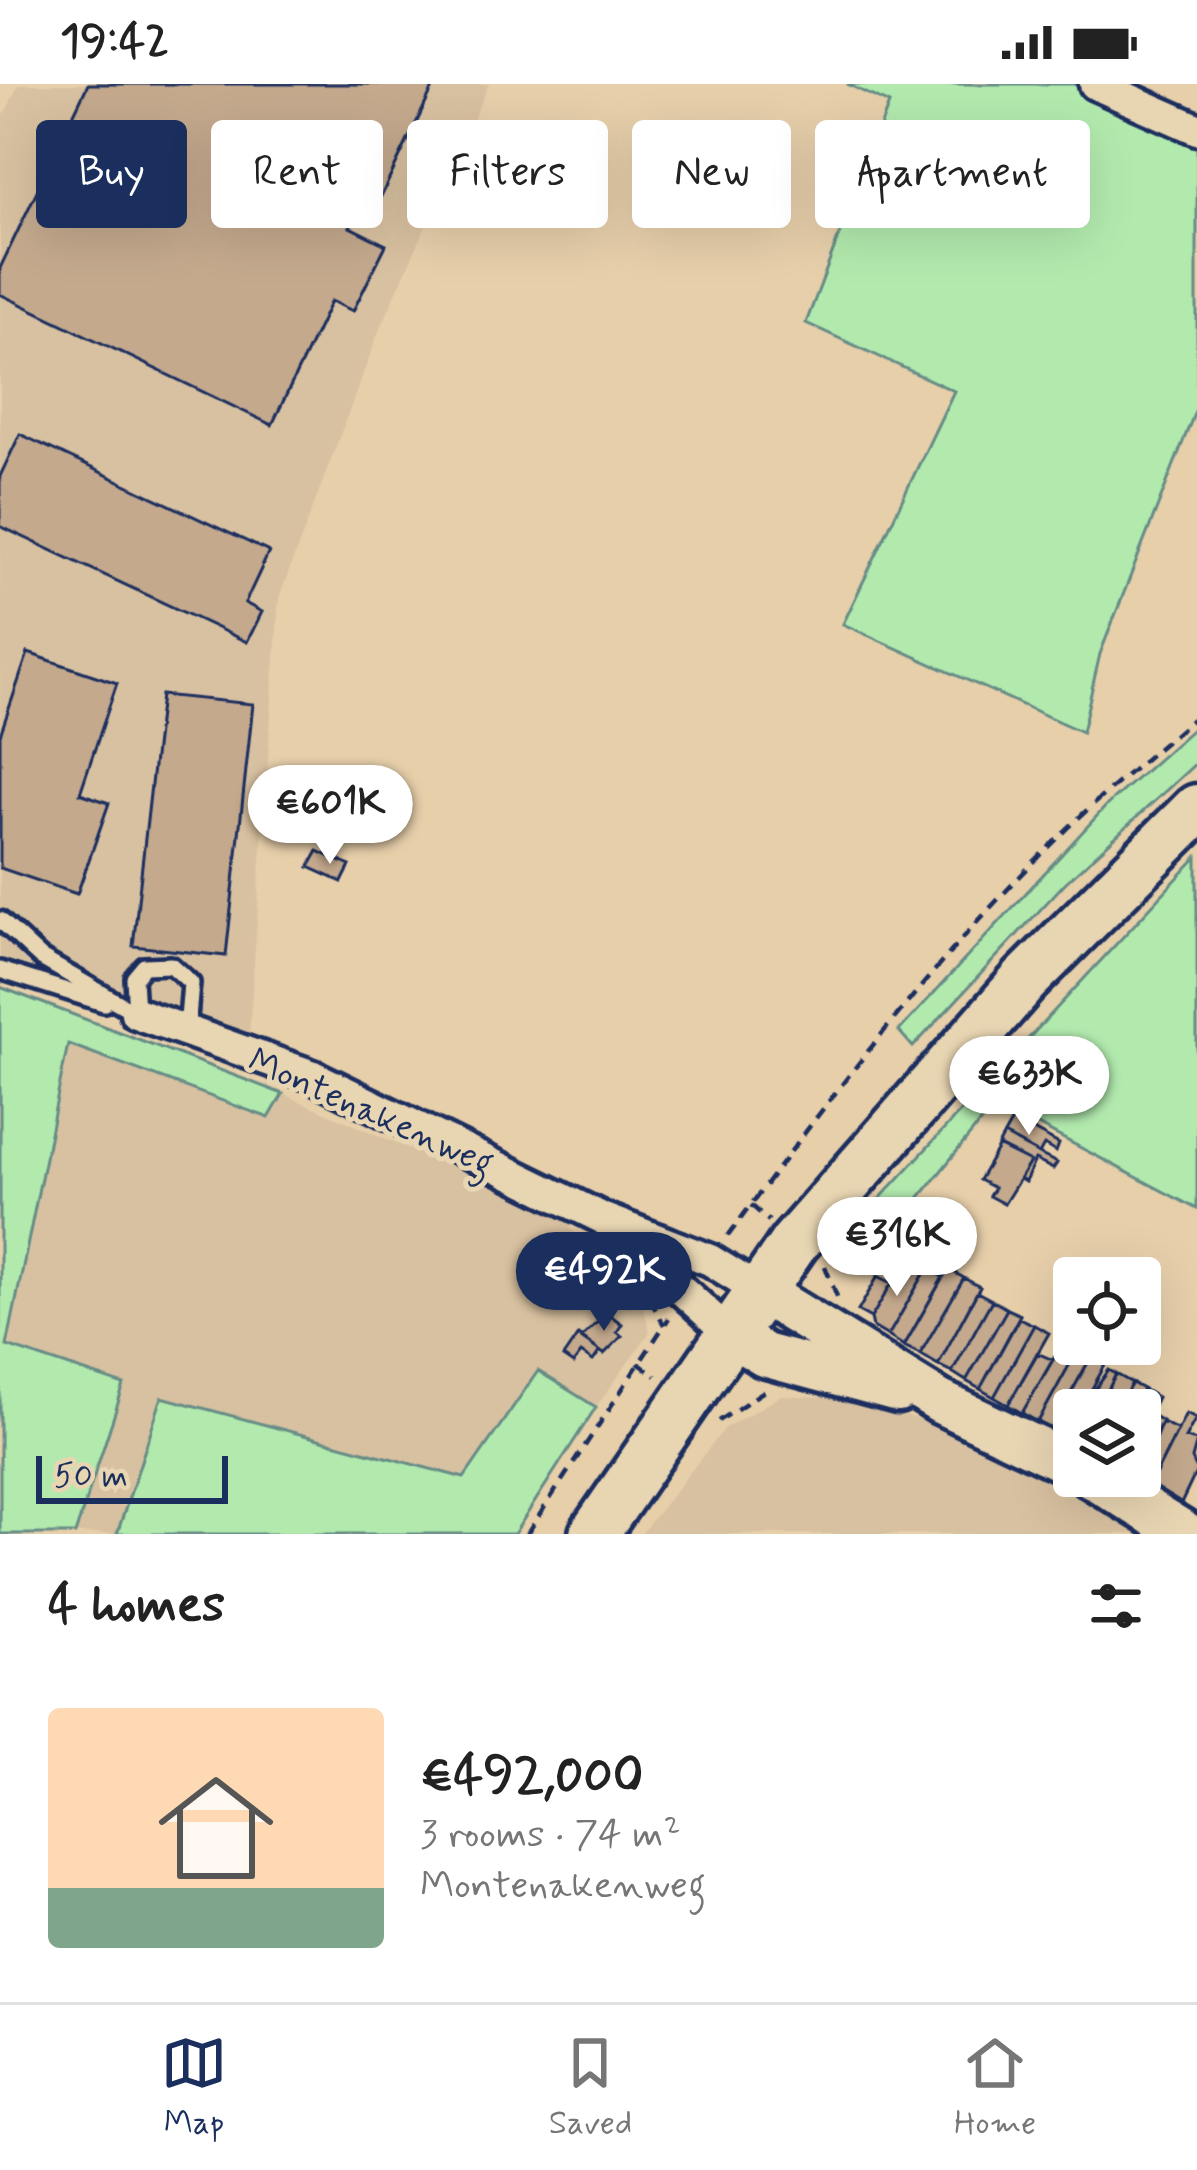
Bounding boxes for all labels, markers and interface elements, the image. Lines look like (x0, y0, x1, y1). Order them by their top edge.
text: 19:42 (60, 13, 169, 72)
chip: Buy (36, 120, 187, 228)
chip: Rent (211, 120, 383, 228)
chip: Filters (407, 120, 608, 228)
chip: New (632, 120, 791, 228)
chip: Apartment (815, 120, 1090, 228)
pin: €601K (246, 765, 414, 867)
text: €601K (275, 778, 385, 829)
pin: €633K (945, 1036, 1113, 1138)
street label: Montenakenweg (239, 1038, 501, 1191)
text: €633K (976, 1049, 1082, 1100)
pin: €316K (813, 1197, 981, 1299)
text: €316K (844, 1210, 950, 1261)
pin: €492K (520, 1232, 688, 1334)
text: €492K (543, 1245, 665, 1296)
map controls (1053, 1257, 1161, 1497)
button: locate (1053, 1257, 1161, 1365)
button: layers (1053, 1389, 1161, 1497)
scale bar (36, 1450, 228, 1503)
text: 50 m (54, 1455, 128, 1499)
text: 4 homes (48, 1573, 225, 1639)
icon: filters (1083, 1573, 1149, 1639)
text: €492,000 (420, 1744, 643, 1810)
icon: home (144, 1756, 288, 1900)
text: 3 rooms · 74 m² (420, 1810, 681, 1861)
text: Montenakenweg (420, 1861, 706, 1912)
tab: Map (161, 2030, 227, 2146)
tab: Saved (549, 2030, 632, 2146)
tab: Home (954, 2030, 1036, 2146)

